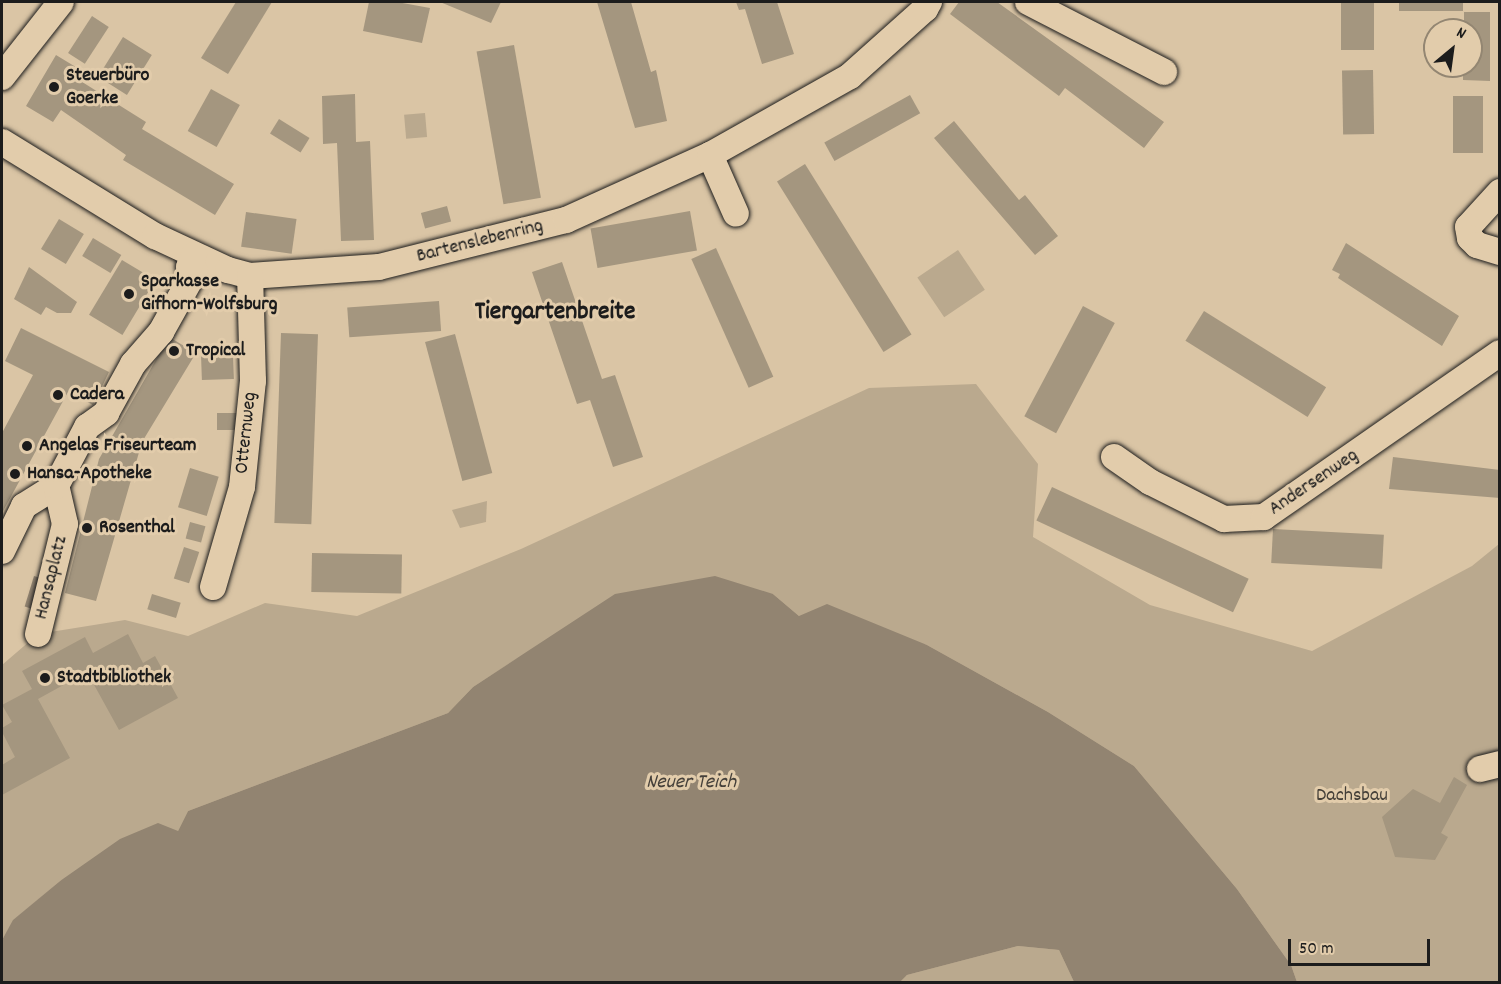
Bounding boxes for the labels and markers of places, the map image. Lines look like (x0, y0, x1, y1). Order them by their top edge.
place label: Steuerbüro Goerke (66, 64, 149, 111)
marker: Steuerbüro Goerke (47, 80, 61, 94)
place label: Sparkasse Gifhorn-Wolfsburg (141, 270, 277, 317)
marker: Sparkasse Gifhorn-Wolfsburg (122, 287, 136, 301)
place label: Tropical (186, 339, 245, 363)
marker: Tropical (167, 344, 181, 358)
place label: Cadera (70, 383, 124, 407)
marker: Cadera (51, 388, 65, 402)
place label: Angelas Friseurteam (39, 434, 196, 458)
marker: Angelas Friseurteam (20, 439, 34, 453)
place label: Hansa-Apotheke (27, 462, 152, 486)
marker: Hansa-Apotheke (8, 467, 22, 481)
place label: Rosenthal (99, 516, 175, 540)
marker: Rosenthal (80, 521, 94, 535)
place label: Stadtbibliothek (57, 666, 171, 690)
marker: Stadtbibliothek (38, 671, 52, 685)

